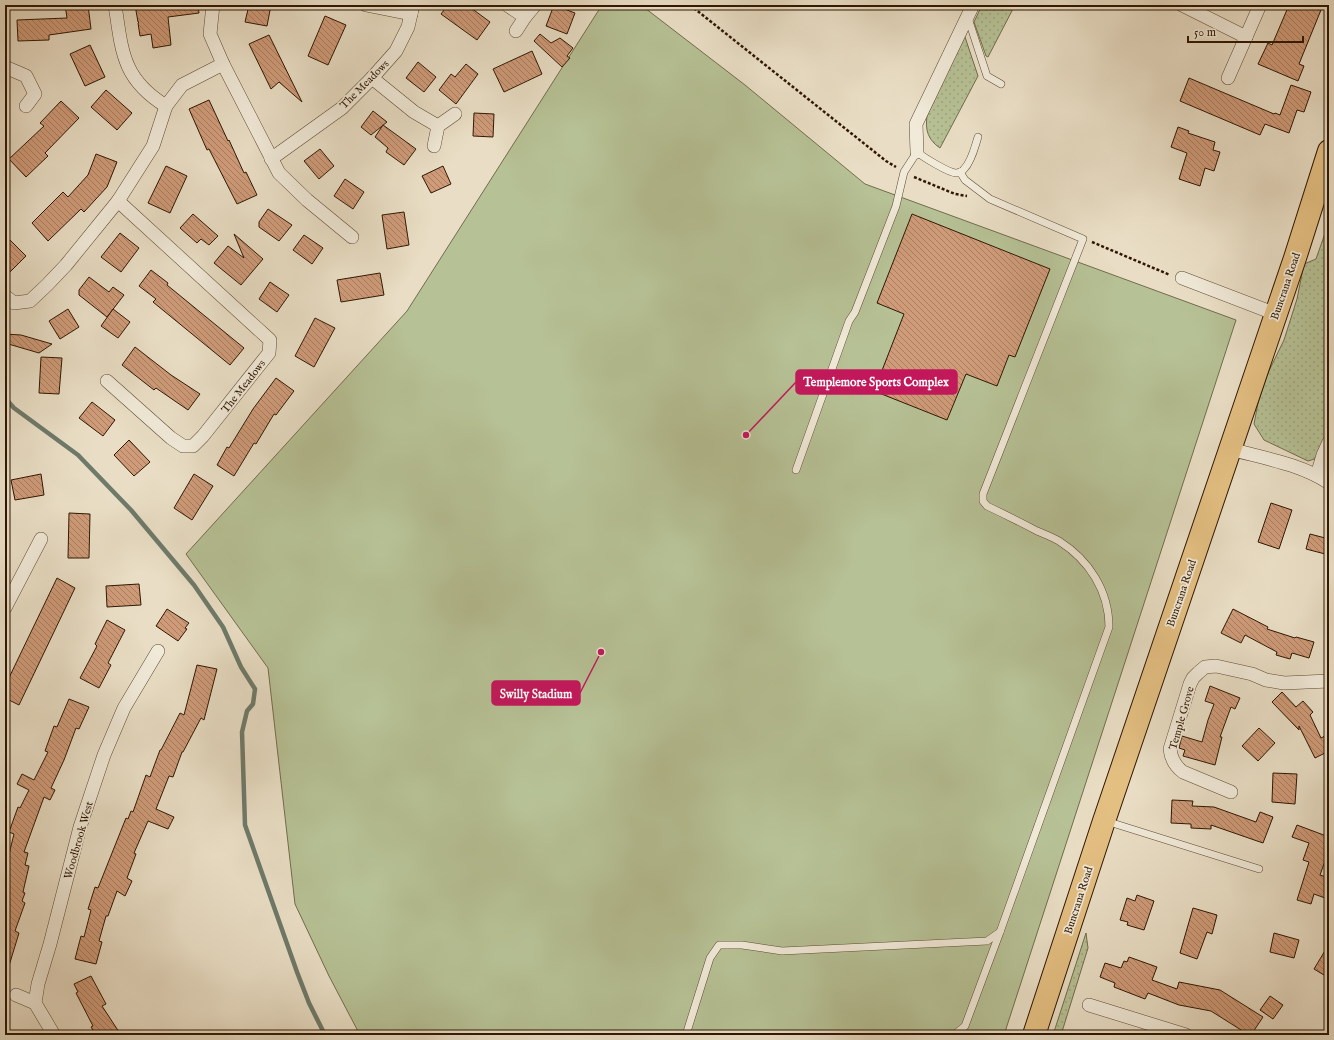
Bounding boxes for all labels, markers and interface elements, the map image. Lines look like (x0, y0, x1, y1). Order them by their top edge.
scale bar (1188, 18, 1303, 44)
text: 50 m (1194, 25, 1216, 40)
street label: The Meadows (337, 57, 392, 112)
street label: Buncrana Road (1268, 251, 1304, 322)
street label: The Meadows (219, 357, 269, 416)
callout: Templemore Sports Complex (796, 370, 957, 394)
text: Templemore Sports Complex (802, 375, 949, 391)
street label: Buncrana Road (1164, 558, 1200, 629)
callout: Swilly Stadium (492, 681, 580, 705)
street label: Temple Grove (1166, 685, 1198, 752)
text: Swilly Stadium (500, 687, 573, 703)
street label: Woodbrook West (61, 800, 97, 881)
street label: Buncrana Road (1061, 865, 1097, 936)

